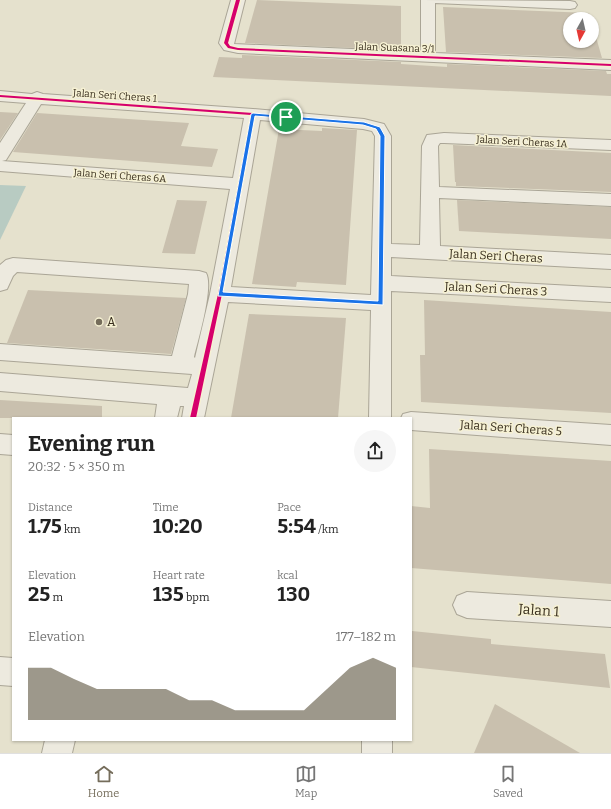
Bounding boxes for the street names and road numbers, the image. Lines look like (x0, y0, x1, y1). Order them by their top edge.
street label: Jalan Suasana 3/1 (354, 41, 435, 55)
street label: Jalan Seri Cheras 1 (72, 87, 157, 105)
street label: Jalan Seri Cheras 1A (475, 134, 569, 150)
street label: Jalan Seri Cheras 6A (72, 167, 168, 185)
street label: Jalan Seri Cheras (448, 247, 543, 265)
street label: Jalan Seri Cheras 3 (443, 279, 548, 299)
street label: Jalan Seri Cheras 5 (458, 417, 563, 439)
street label: Jalan 1 (517, 601, 560, 620)

